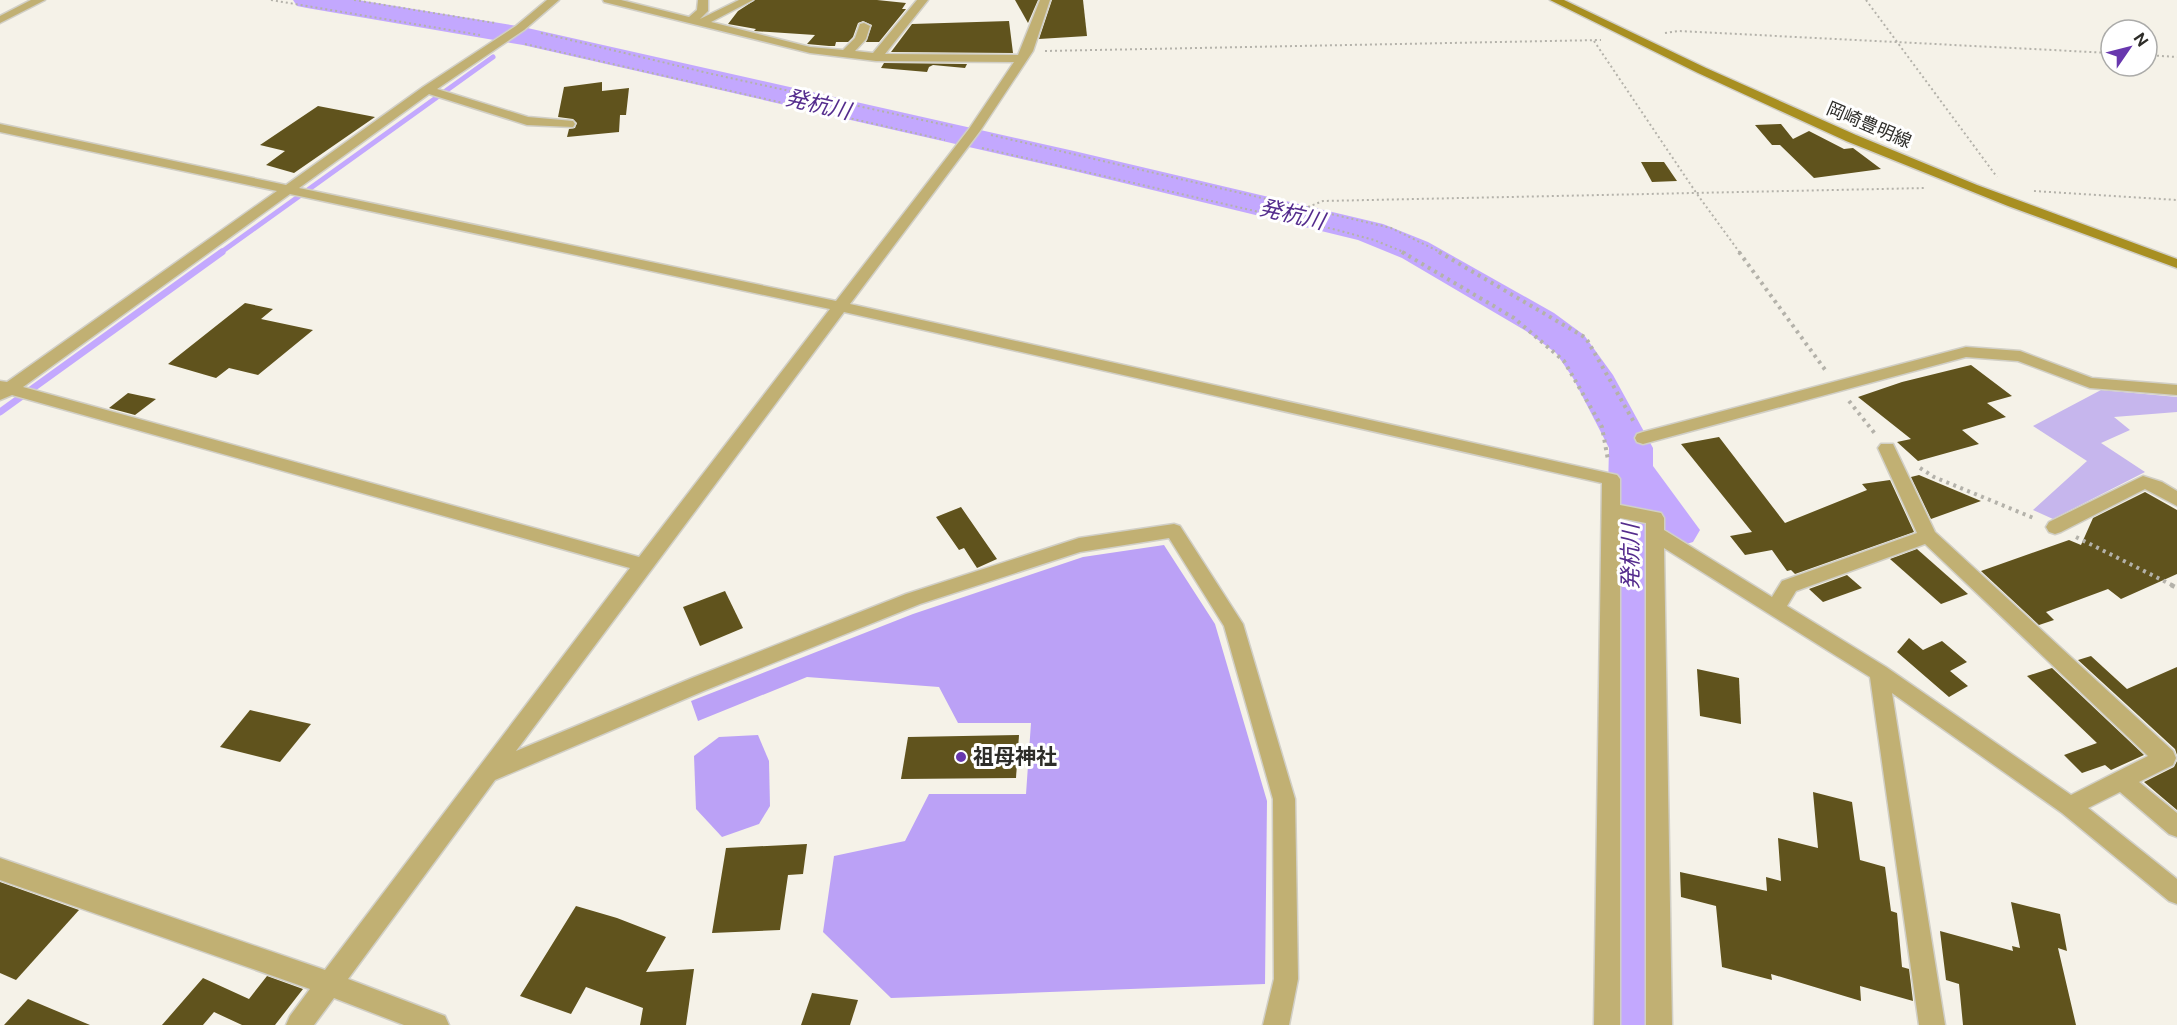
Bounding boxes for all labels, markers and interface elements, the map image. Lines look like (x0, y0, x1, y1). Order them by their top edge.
north arrow (2099, 18, 2159, 78)
text: N (2130, 29, 2152, 50)
water label: 発杭川 (783, 84, 855, 125)
street label: 岡崎豊明線 (1824, 97, 1915, 152)
water label: 発杭川 (1257, 194, 1329, 235)
water label: 発杭川 (1617, 522, 1643, 590)
place label: 祖母神社 (973, 744, 1057, 769)
marker: 祖母神社 (954, 750, 968, 764)

